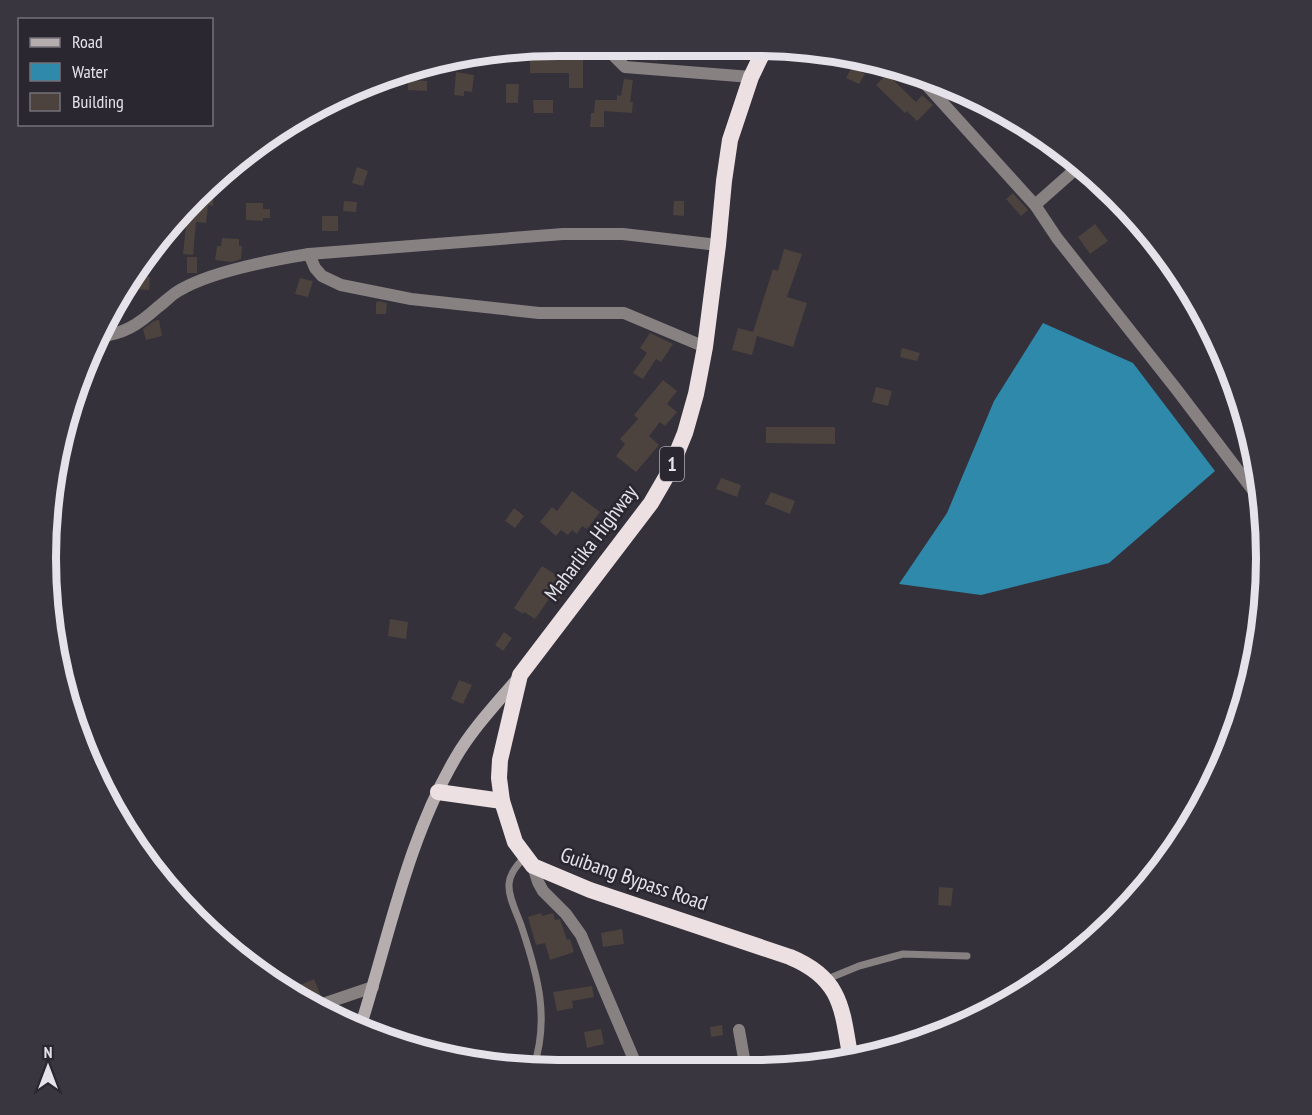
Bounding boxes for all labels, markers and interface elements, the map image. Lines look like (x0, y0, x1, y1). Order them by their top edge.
legend (18, 18, 213, 126)
text: Road (72, 30, 103, 53)
text: Water (72, 60, 108, 83)
text: Building (72, 90, 124, 113)
road number: 1 (660, 447, 684, 481)
street label: Maharlika Highway (538, 479, 643, 606)
street label: Guibang Bypass Road (557, 841, 711, 916)
north arrow (18, 1037, 78, 1097)
text: N (44, 1042, 52, 1062)

